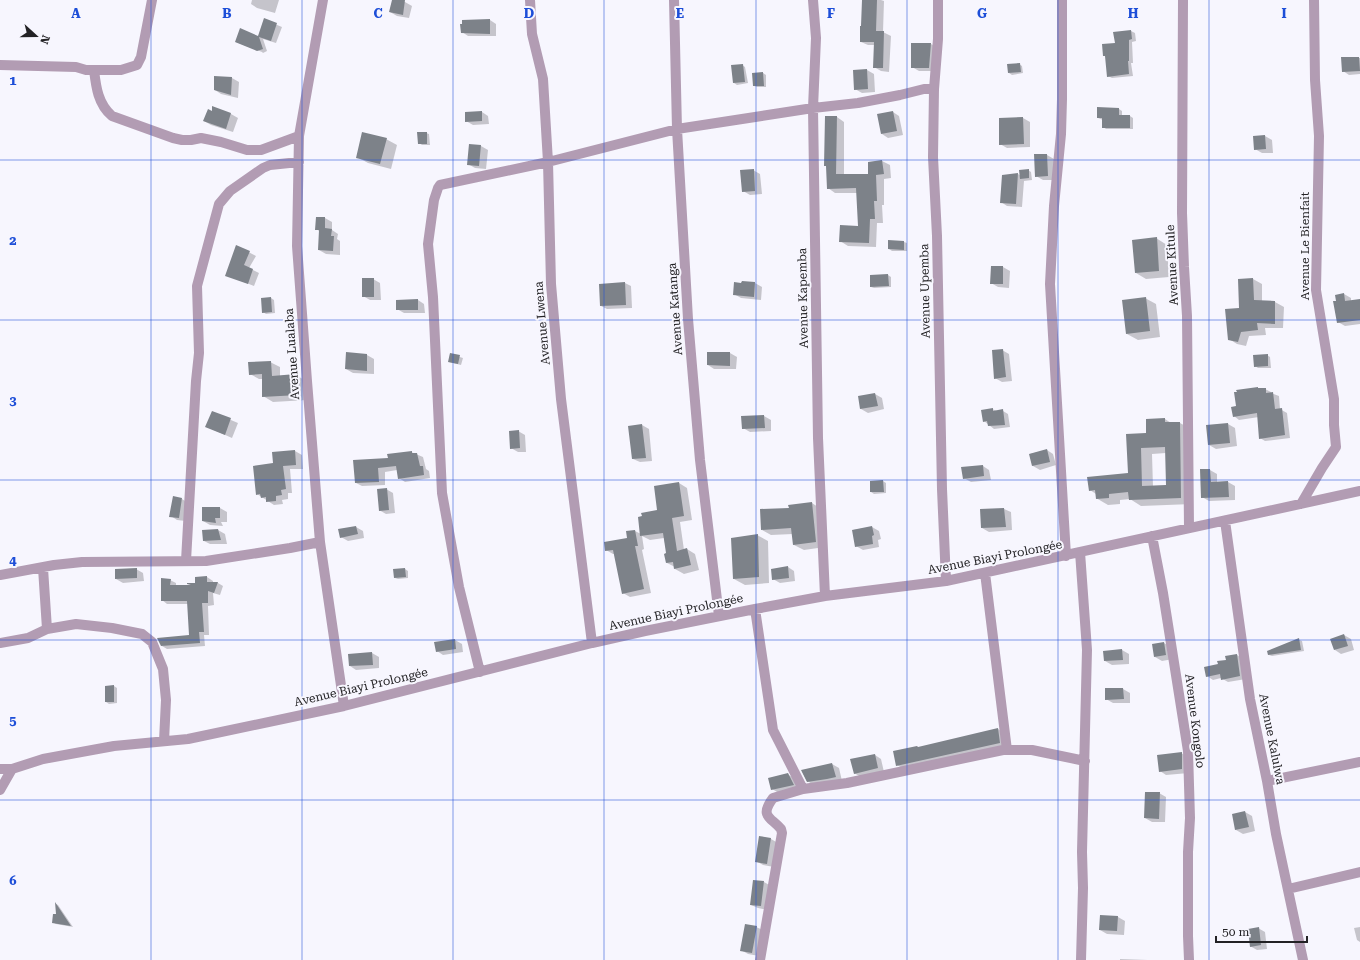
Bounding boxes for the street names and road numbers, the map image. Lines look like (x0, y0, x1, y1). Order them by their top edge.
street label: Avenue Le Bienfait (1298, 191, 1312, 300)
street label: Avenue Kitule (1163, 224, 1181, 306)
street label: Avenue Upemba (917, 243, 933, 338)
street label: Avenue Kapemba (795, 247, 811, 348)
street label: Avenue Katanga (665, 262, 685, 356)
street label: Avenue Lwena (531, 280, 553, 365)
street label: Avenue Lualaba (282, 307, 302, 400)
street label: Avenue Biayi Prolongée (927, 537, 1064, 577)
street label: Avenue Biayi Prolongée (608, 591, 745, 633)
street label: Avenue Biayi Prolongée (293, 665, 430, 709)
street label: Avenue Kongolo (1182, 673, 1208, 769)
street label: Avenue Kalulwa (1256, 692, 1288, 786)

